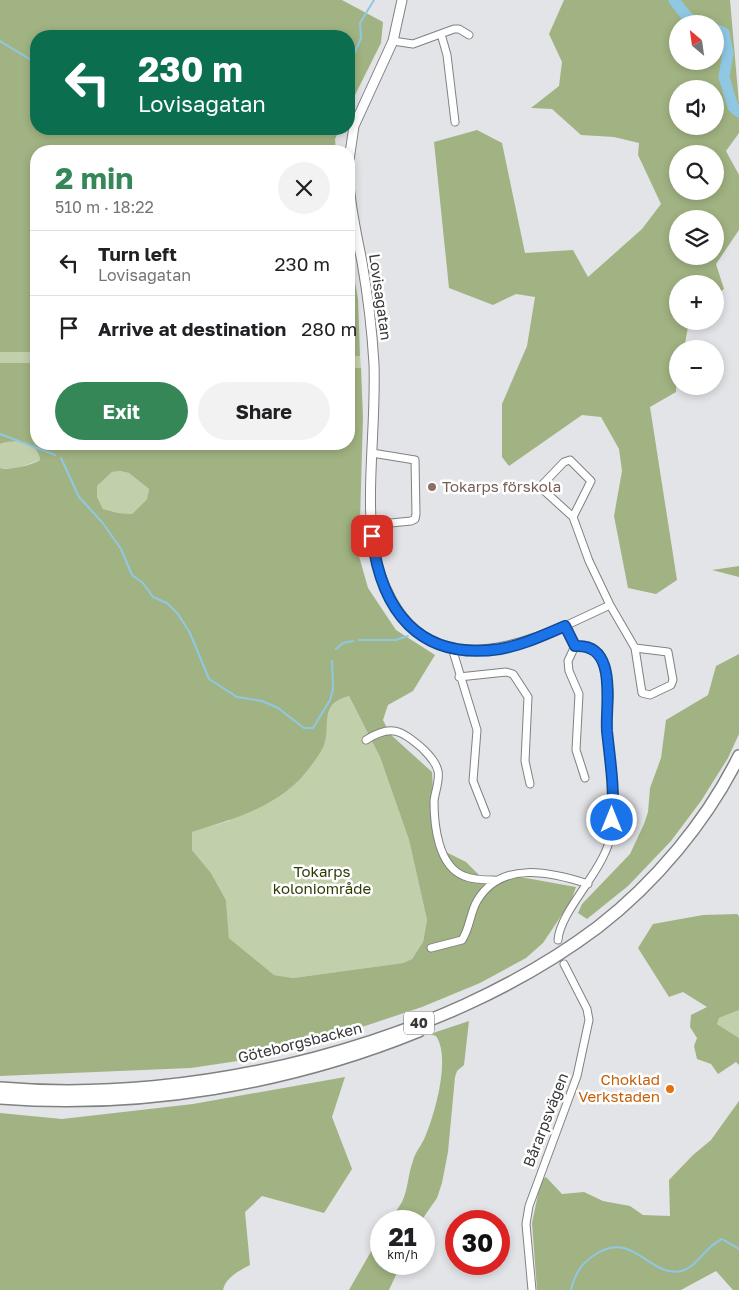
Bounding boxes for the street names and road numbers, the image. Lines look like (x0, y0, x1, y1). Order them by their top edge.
street label: Lovisagatan (366, 252, 396, 341)
road number: 40 (404, 1011, 434, 1034)
street label: Göteborgsbacken (236, 1018, 364, 1066)
street label: Bårarpsvägen (519, 1070, 571, 1169)

